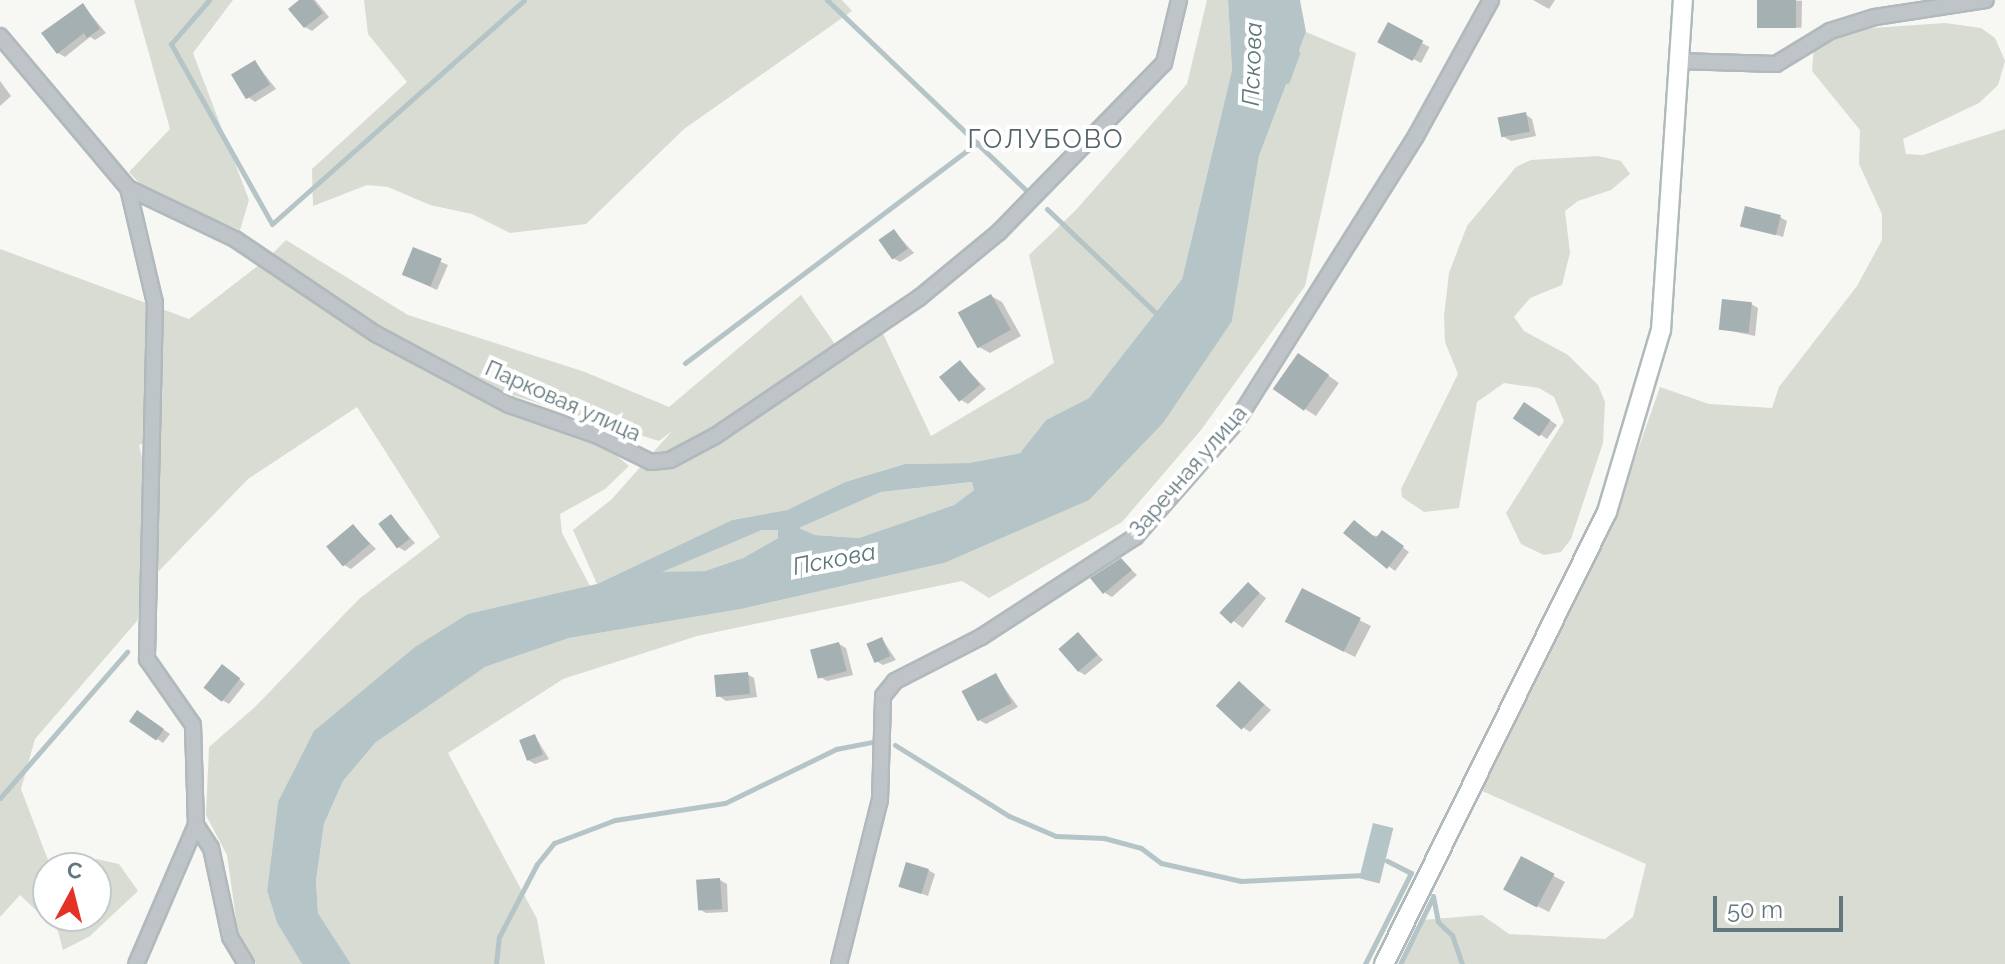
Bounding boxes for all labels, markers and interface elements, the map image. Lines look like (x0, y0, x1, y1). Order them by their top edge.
water label: Пскова (1236, 22, 1268, 106)
district label: ГОЛУБОВО (967, 124, 1125, 156)
street label: Парковая улица (481, 355, 645, 447)
street label: Заречная улица (1124, 400, 1252, 542)
water label: Пскова (790, 537, 878, 581)
north arrow (32, 852, 112, 932)
text: С (66, 856, 84, 884)
scale bar (1717, 880, 1847, 930)
text: 50 m (1727, 895, 1783, 924)

